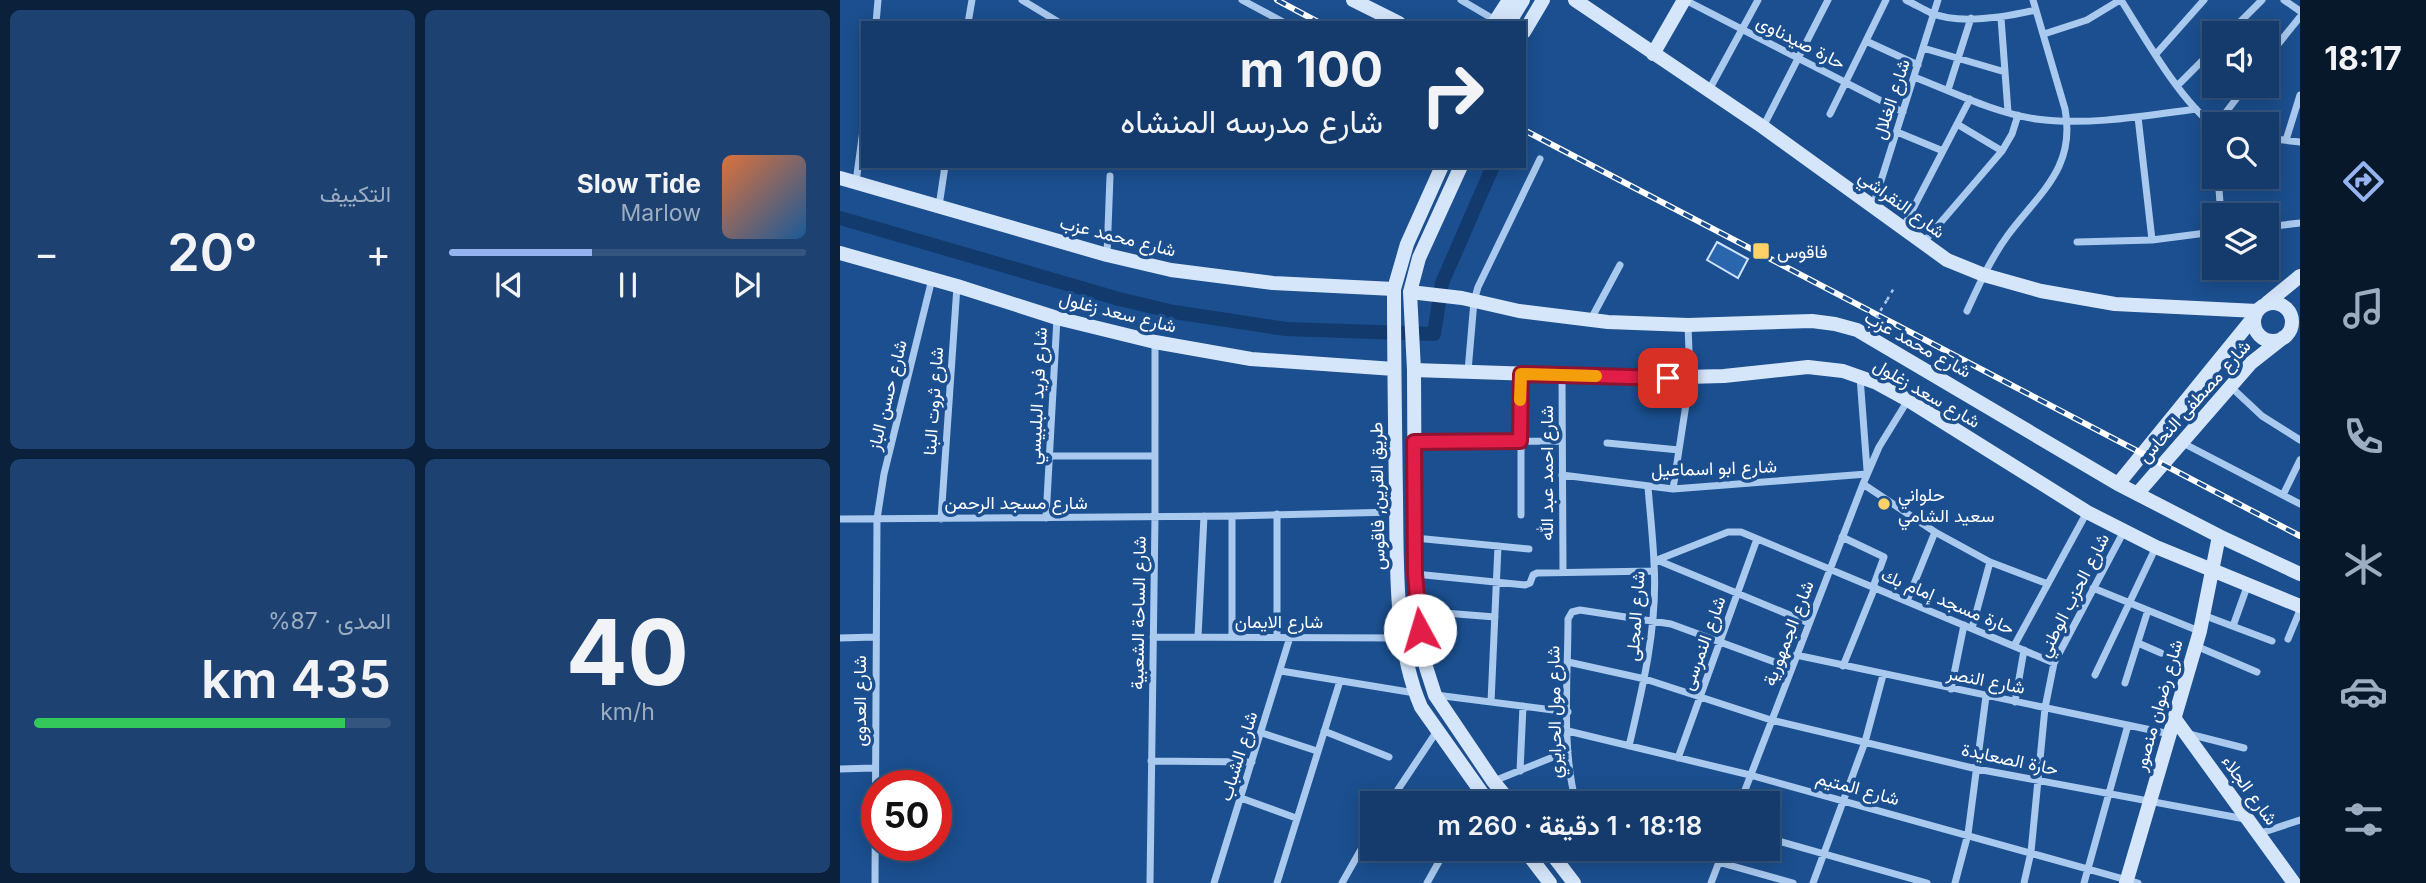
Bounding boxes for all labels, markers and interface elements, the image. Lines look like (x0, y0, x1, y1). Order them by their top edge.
street label: حارة صيدناوى (1753, 11, 1849, 74)
map controls (2202, 21, 2279, 280)
button: sound (2202, 21, 2279, 98)
text: 18:17 (2324, 39, 2402, 78)
text: 100 m (1239, 40, 1383, 99)
icon: right (1407, 49, 1498, 140)
street label: شارع الغلال (1868, 56, 1916, 142)
text: شارع مدرسه المنشاه (1120, 102, 1383, 141)
button: search (2202, 112, 2279, 189)
icon: directions (2339, 157, 2388, 206)
street label: شارع النقراشي (1852, 166, 1949, 246)
text: Slow Tide (577, 168, 701, 199)
text: التكييف (320, 180, 391, 208)
text: Marlow (621, 199, 701, 227)
button: layers (2202, 203, 2279, 280)
street label: شارع محمد عزب (1057, 211, 1178, 262)
text: 20° (167, 221, 258, 284)
text: − (34, 230, 59, 276)
text: + (366, 230, 391, 276)
marker: فاقوس (1751, 241, 1771, 261)
place label: فاقوس (1777, 241, 1827, 263)
icon: previous (490, 266, 528, 304)
icon: pause (609, 266, 647, 304)
icon: next (728, 266, 766, 304)
icon: music (2339, 284, 2388, 333)
street label: شارع سعد زغلول (1057, 287, 1179, 339)
street label: شارع محمد عزب (1860, 306, 1975, 384)
street label: شارع فريد البلبيسي (1023, 327, 1056, 466)
street label: شارع مصطفى النحاس (2133, 335, 2256, 468)
street label: شارع حسن الباز (863, 338, 913, 454)
street label: شارع ثروت البنا (919, 346, 949, 456)
pin (1638, 348, 1698, 408)
street label: شارع سعد زغلول (1869, 354, 1984, 434)
icon: arrive (1649, 359, 1687, 397)
street label: شارع احمد عبد الله (1536, 405, 1559, 541)
icon: phone (2339, 412, 2388, 461)
street label: طريق القرين, فاقوس (1365, 422, 1390, 570)
street label: شارع ابو اسماعيل (1651, 455, 1777, 483)
place label: حلواني سعيد الشامي (1898, 484, 1995, 531)
street label: شارع مسجد الرحمن (944, 492, 1088, 515)
marker: حلواني سعيد الشامي (1876, 496, 1892, 512)
street label: شارع الحزب الوطني (2033, 530, 2118, 663)
street label: شارع الساحة الشعبية (1126, 536, 1152, 690)
icon: climate (2339, 540, 2388, 589)
street label: حارة مسجد إمام بك (1877, 563, 2018, 640)
street label: شارع المجلى (1621, 570, 1651, 662)
street label: شارع الجمهورية (1758, 577, 1820, 689)
position arrow (1383, 593, 1457, 667)
street label: شارع النمرسى (1676, 593, 1732, 694)
text: 40 (566, 597, 689, 707)
text: المدى · 87% (268, 607, 391, 635)
street label: شارع الايمان (1235, 611, 1323, 634)
street label: شارع رضوان منصور (2129, 637, 2189, 775)
street label: شارع مول الحرايري (1542, 645, 1571, 779)
text: 435 km (201, 648, 391, 711)
street label: شارع العدوى (849, 655, 872, 747)
street label: شارع النصر (1944, 662, 2027, 700)
icon: car (2339, 667, 2388, 716)
text: km/h (600, 698, 655, 726)
street label: شارع الشباب (1214, 709, 1263, 804)
street label: حارة الصعايدة (1959, 739, 2060, 780)
street label: شارع الجلاء (2216, 751, 2282, 830)
street label: شارع المتيم (1814, 767, 1902, 811)
speed limit sign: 50 (861, 770, 952, 861)
icon: filters (2339, 795, 2388, 844)
text: 18:18 · 1 دقيقة · 260 m (1438, 810, 1702, 841)

